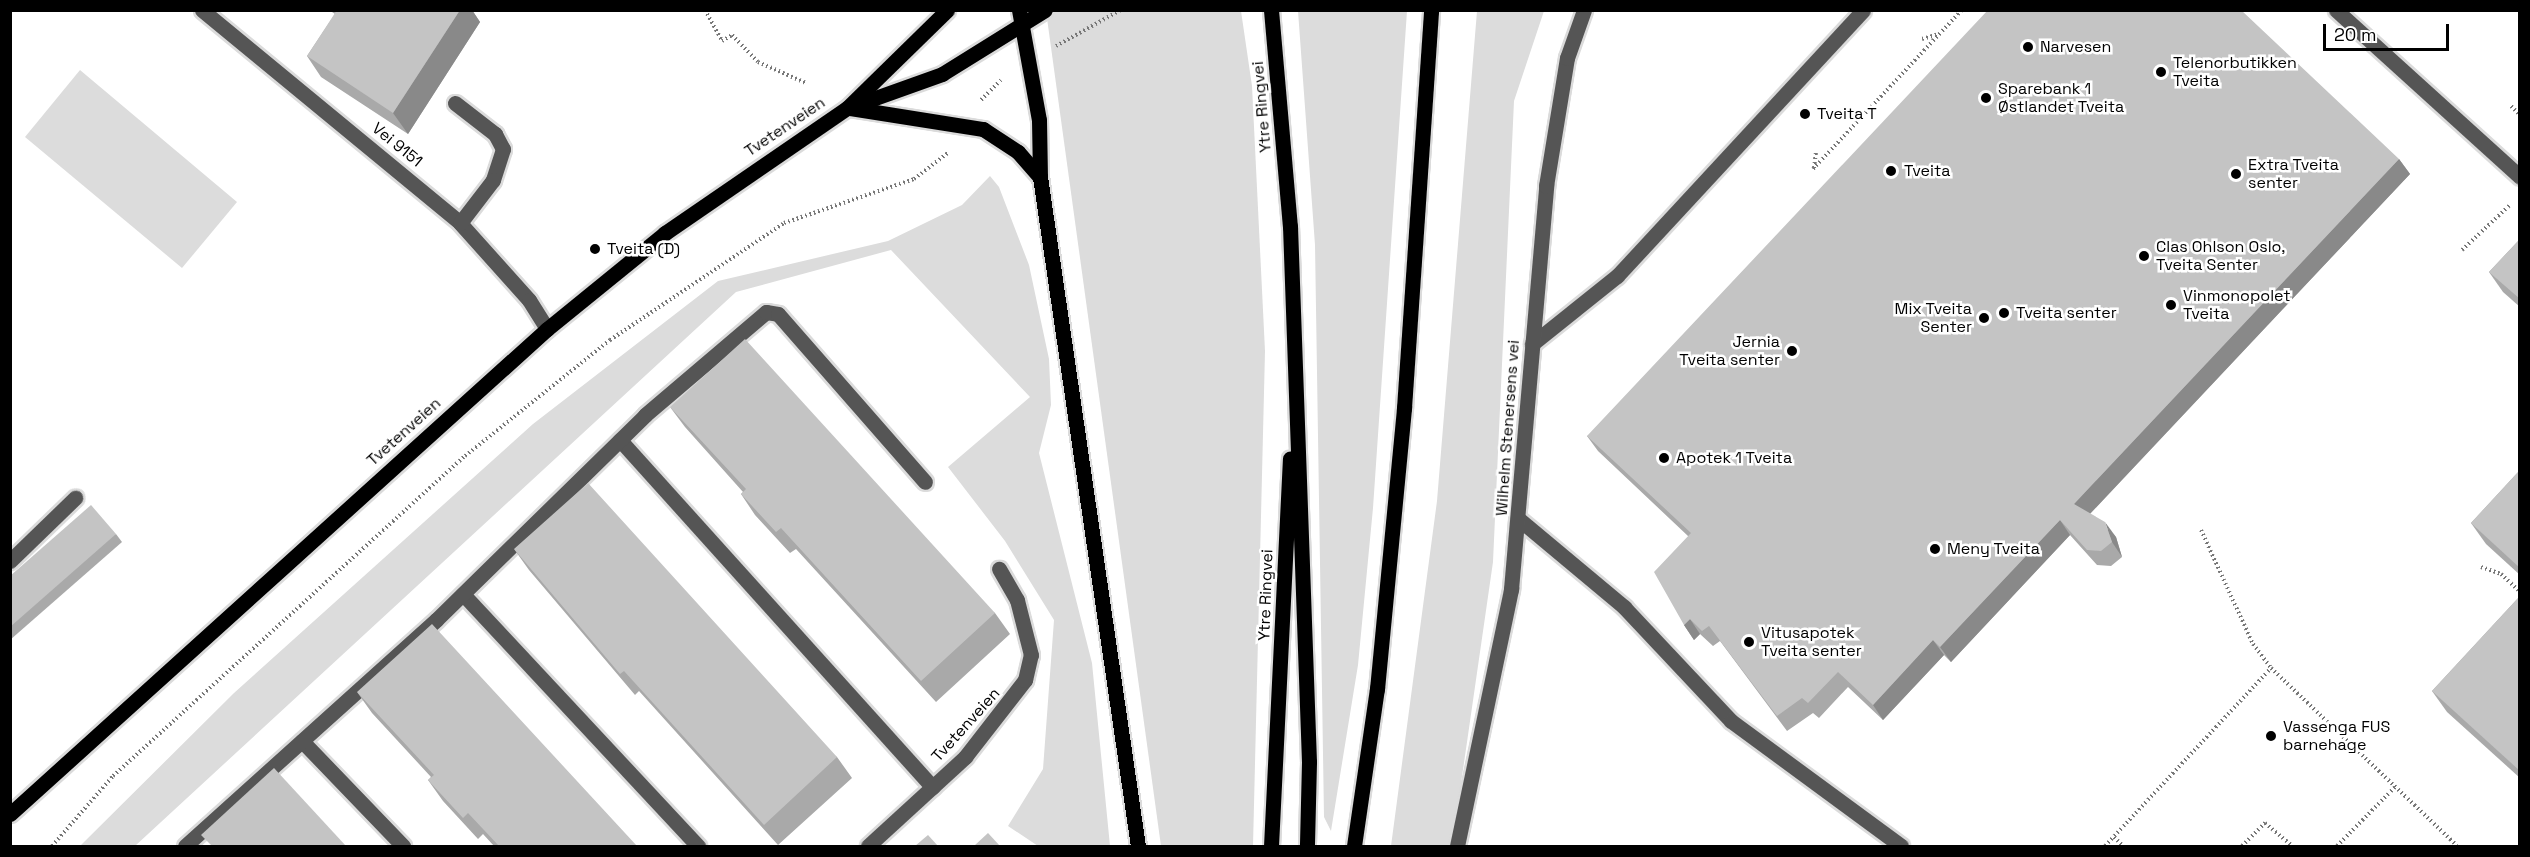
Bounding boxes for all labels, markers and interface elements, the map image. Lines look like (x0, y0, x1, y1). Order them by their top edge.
scale bar (2326, 12, 2452, 50)
text: 20 m (2334, 23, 2377, 46)
place label: Narvesen (2040, 37, 2111, 57)
marker: Narvesen (2021, 40, 2035, 54)
place label: Telenorbutikken Tveita (2173, 53, 2297, 91)
street label: Ytre Ringvei (1248, 61, 1276, 153)
marker: Telenorbutikken Tveita (2154, 65, 2168, 79)
place label: Sparebank 1 Østlandet Tveita (1998, 79, 2125, 117)
marker: Sparebank 1 Østlandet Tveita (1979, 91, 1993, 105)
street label: Tvetenveien (741, 93, 829, 161)
place label: Tveita T (1817, 104, 1877, 124)
marker: Tveita T (1798, 107, 1812, 121)
street label: Vei 9151 (368, 119, 426, 171)
place label: Extra Tveita senter (2248, 155, 2339, 193)
place label: Tveita (1904, 161, 1951, 181)
marker: Tveita (1882, 162, 1900, 180)
marker: Extra Tveita senter (2229, 167, 2243, 181)
place label: Clas Ohlson Oslo, Tveita Senter (2156, 237, 2285, 275)
place label: Tveita (D) (607, 239, 680, 259)
marker: Tveita (D) (588, 242, 602, 256)
marker: Clas Ohlson Oslo, Tveita Senter (2137, 249, 2151, 263)
place label: Vinmonopolet Tveita (2183, 286, 2291, 324)
marker: Vinmonopolet Tveita (2164, 298, 2178, 312)
place label: Mix Tveita Senter (1894, 299, 1972, 337)
place label: Tveita senter (2016, 303, 2117, 323)
marker: Tveita senter (1997, 306, 2011, 320)
marker: Mix Tveita Senter (1977, 311, 1991, 325)
place label: Jernia Tveita senter (1679, 332, 1780, 370)
street label: Wilhelm Stenersens vei (1492, 339, 1524, 517)
marker: Jernia Tveita senter (1785, 344, 1799, 358)
street label: Tvetenveien (363, 394, 445, 470)
place label: Apotek 1 Tveita (1676, 448, 1793, 468)
marker: Apotek 1 Tveita (1657, 451, 1671, 465)
place label: Meny Tveita (1947, 539, 2040, 559)
marker: Meny Tveita (1928, 542, 1942, 556)
street label: Ytre Ringvei (1255, 549, 1277, 641)
place label: Vitusapotek Tveita senter (1761, 623, 1862, 661)
marker: Vitusapotek Tveita senter (1742, 635, 1756, 649)
street label: Tvetenveien (928, 684, 1004, 766)
place label: Vassenga FUS barnehage (2283, 717, 2390, 755)
marker: Vassenga FUS barnehage (2264, 729, 2278, 743)

